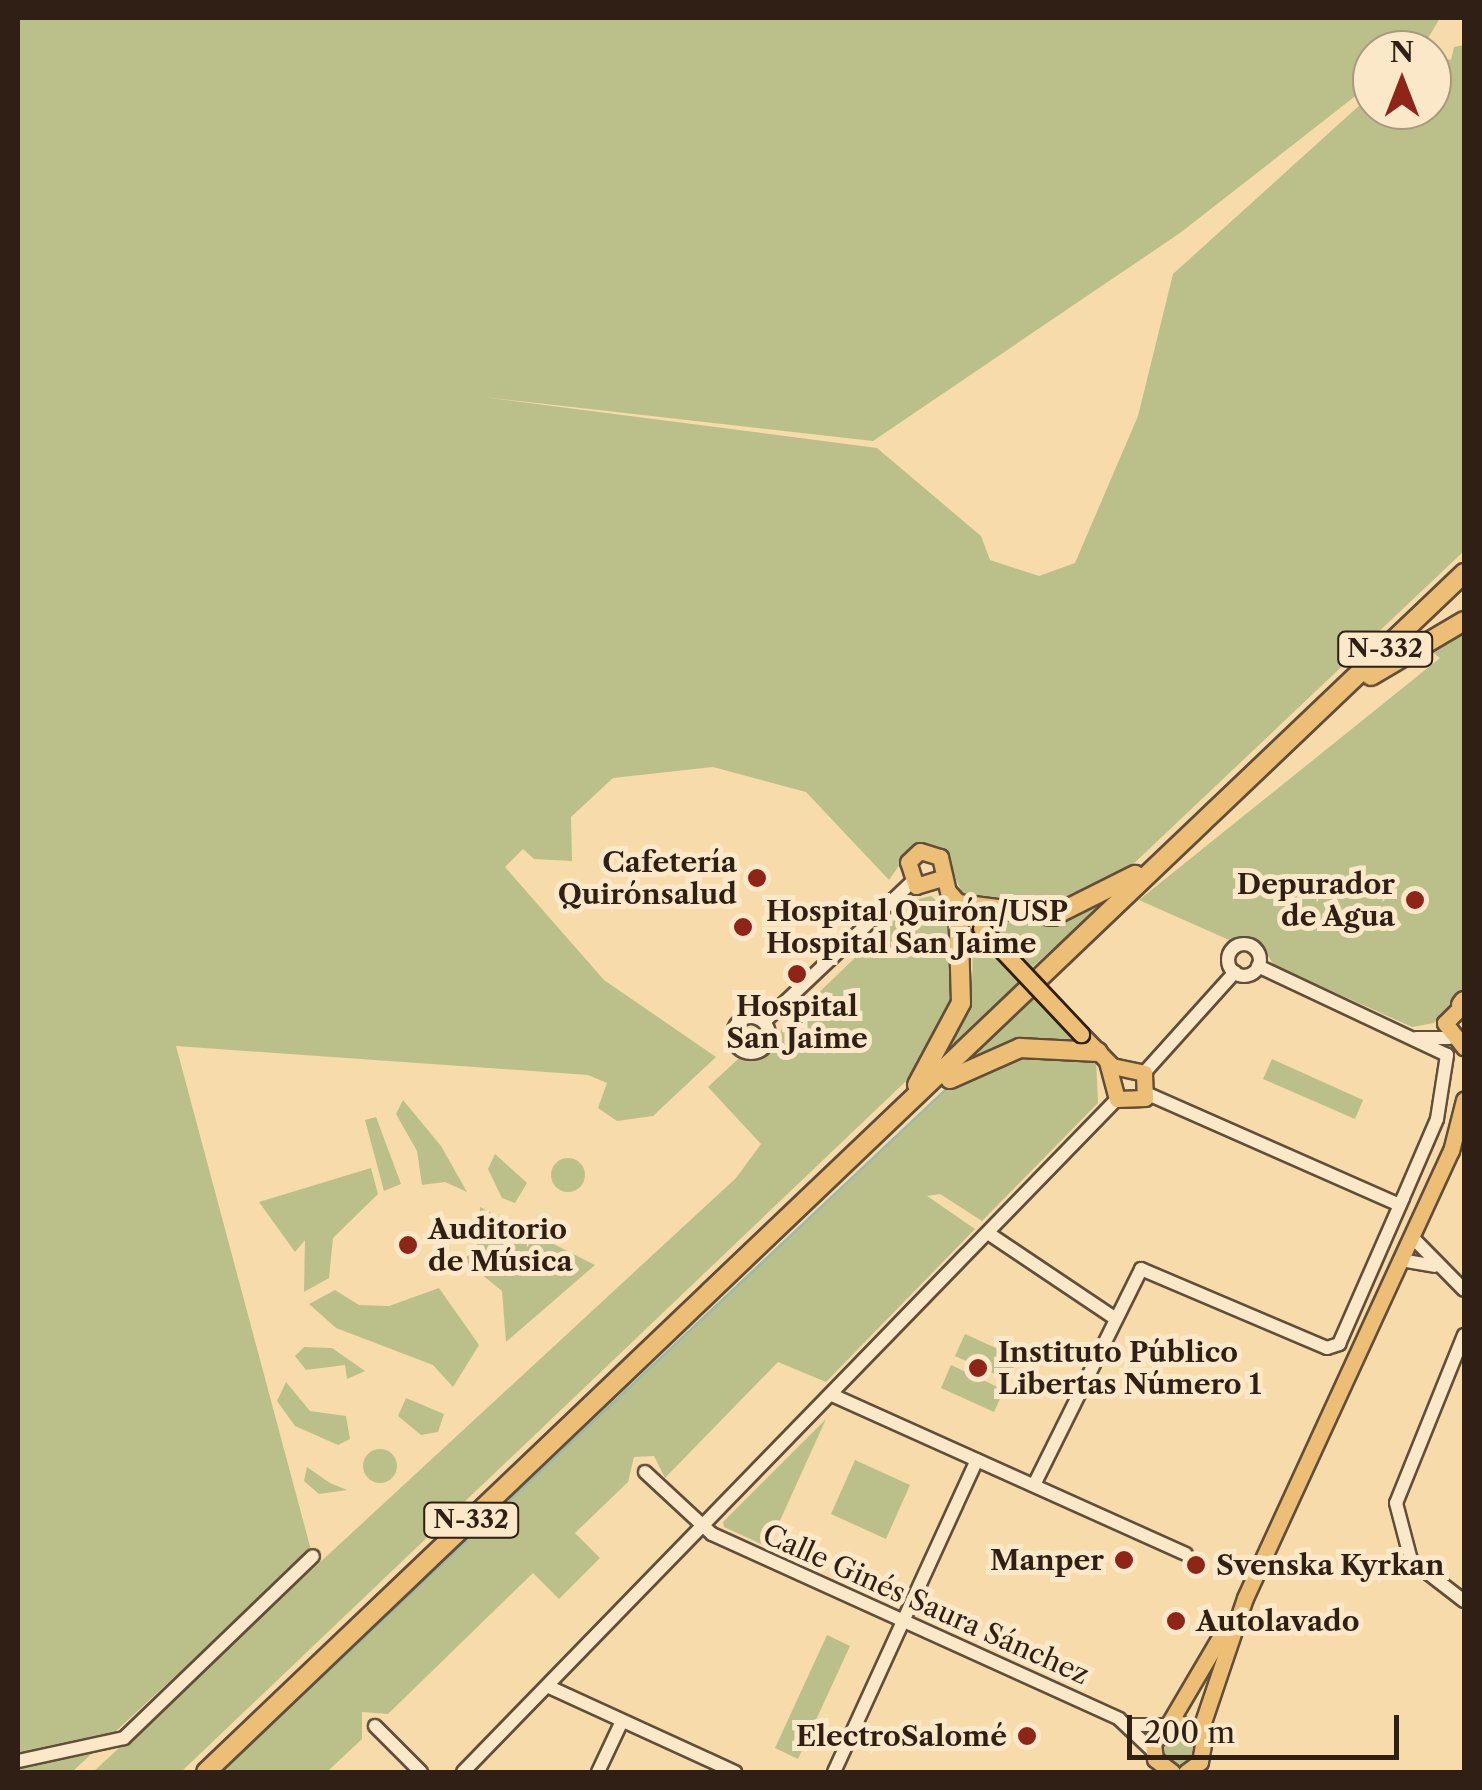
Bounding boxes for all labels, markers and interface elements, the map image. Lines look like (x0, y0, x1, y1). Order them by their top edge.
north arrow (1352, 30, 1452, 130)
text: N (1390, 35, 1414, 69)
road number: N-332 (1335, 629, 1435, 669)
place label: Cafetería Quirónsalud (558, 845, 737, 911)
marker: Cafetería Quirónsalud (746, 867, 768, 889)
place label: Depurador de Agua (1237, 867, 1395, 933)
marker: Depurador de Agua (1404, 889, 1426, 911)
place label: Hospital Quirón/USP Hospital San Jaime (766, 894, 1068, 960)
marker: Hospital Quirón/USP Hospital San Jaime (730, 914, 756, 940)
marker: Hospital San Jaime (786, 963, 808, 985)
place label: Hospital San Jaime (726, 989, 868, 1055)
place label: Auditorio de Música (428, 1212, 573, 1278)
marker: Auditorio de Música (397, 1234, 419, 1256)
place label: Instituto Público Libertas Número 1 (998, 1335, 1261, 1401)
marker: Instituto Público Libertas Número 1 (967, 1357, 989, 1379)
road number: N-332 (421, 1500, 521, 1540)
street label: Calle Ginés Saura Sánchez (758, 1517, 1094, 1691)
place label: Manper (990, 1543, 1104, 1577)
place label: Svenska Kyrkan (1216, 1548, 1445, 1582)
marker: Manper (1113, 1549, 1135, 1571)
marker: Svenska Kyrkan (1185, 1554, 1207, 1576)
place label: Autolavado (1196, 1604, 1360, 1638)
marker: Autolavado (1165, 1610, 1187, 1632)
scale bar (1132, 1695, 1404, 1757)
text: 200 m (1144, 1714, 1235, 1751)
place label: ElectroSalomé (796, 1719, 1007, 1753)
marker: ElectroSalomé (1016, 1725, 1038, 1747)

